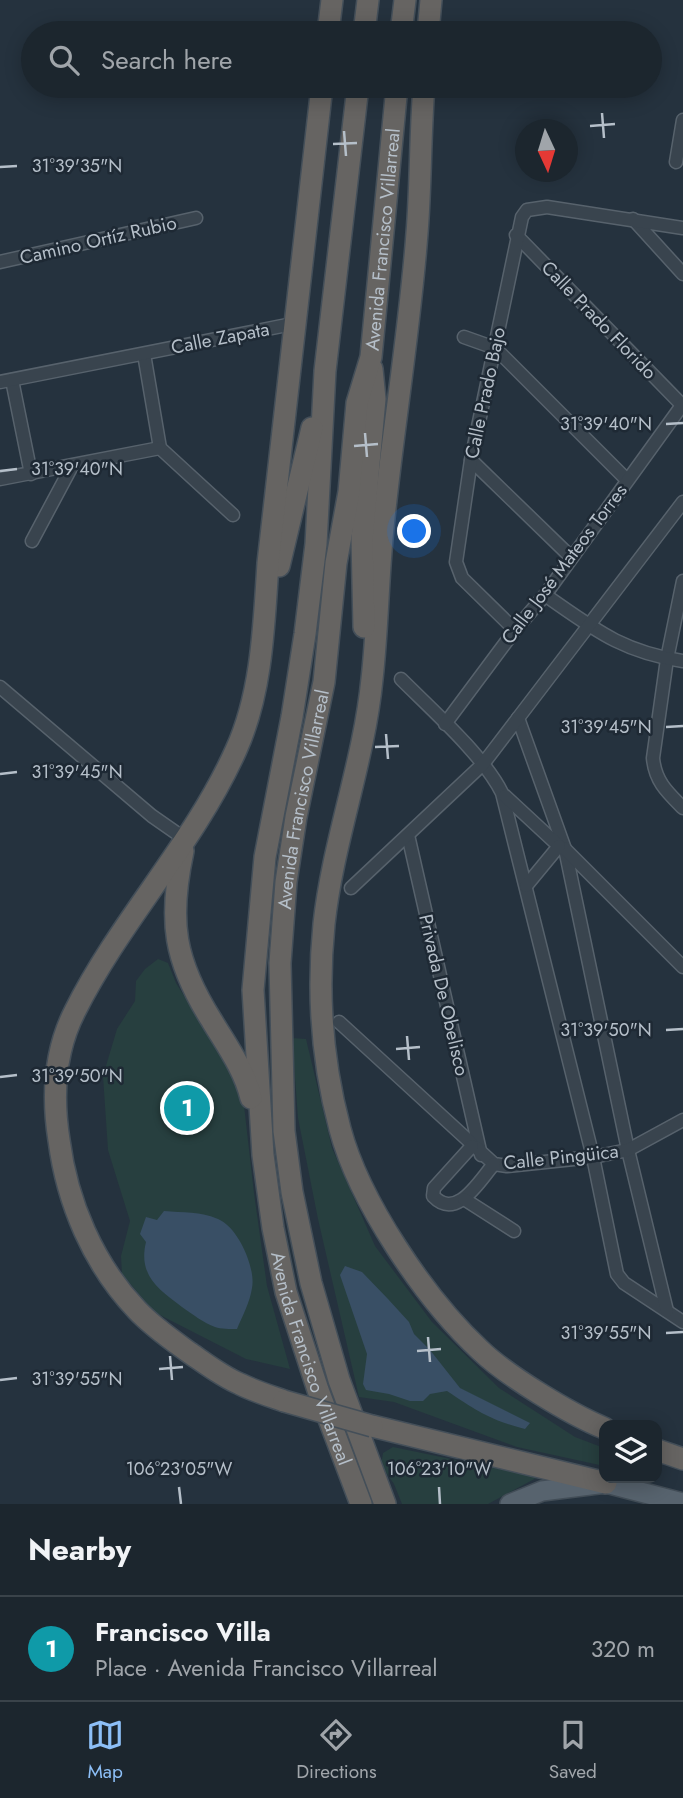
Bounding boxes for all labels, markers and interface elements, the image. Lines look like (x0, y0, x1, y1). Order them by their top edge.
search box (21, 21, 662, 98)
icon: search (45, 41, 83, 79)
text: Search here (101, 41, 233, 79)
north arrow (515, 119, 578, 182)
street label: Avenida Francisco Villarreal (358, 127, 406, 352)
text: 31°39'35"N (32, 153, 122, 179)
street label: Camino Ortíz Rubio (17, 209, 179, 271)
street label: Calle Prado Florido (535, 255, 663, 385)
street label: Calle Zapata (169, 315, 271, 361)
street label: Calle Prado Bajo (458, 325, 512, 461)
text: 31°39'40"N (560, 411, 652, 437)
text: 31°39'40"N (31, 456, 123, 482)
street label: Calle José Mateos Torres (495, 478, 634, 650)
your location (397, 514, 431, 548)
street label: Avenida Francisco Villarreal (270, 687, 336, 911)
text: 31°39'45"N (560, 714, 652, 740)
text: 31°39'45"N (31, 759, 123, 785)
street label: Privada De Obelisco (412, 912, 476, 1078)
text: 31°39'50"N (560, 1017, 652, 1043)
text: 31°39'50"N (31, 1063, 123, 1089)
pin: 1 (164, 1082, 210, 1134)
street label: Calle Pingüica (502, 1138, 620, 1176)
street label: Avenida Francisco Villarreal (265, 1249, 359, 1469)
text: 31°39'55"N (561, 1320, 651, 1346)
text: 31°39'55"N (32, 1366, 122, 1392)
map controls (599, 1420, 662, 1483)
button: layers (599, 1420, 662, 1483)
text: 106°23'05"W (126, 1456, 232, 1482)
text: 106°23'10"W (387, 1456, 491, 1482)
text: Nearby (28, 1528, 131, 1571)
text: Francisco Villa (95, 1613, 271, 1651)
text: 1 (45, 1632, 57, 1666)
text: 320 m (591, 1632, 655, 1666)
text: Place · Avenida Francisco Villarreal (95, 1651, 437, 1685)
tab: Map (86, 1716, 124, 1785)
tab: Directions (296, 1716, 377, 1785)
tab: Saved (549, 1716, 597, 1785)

